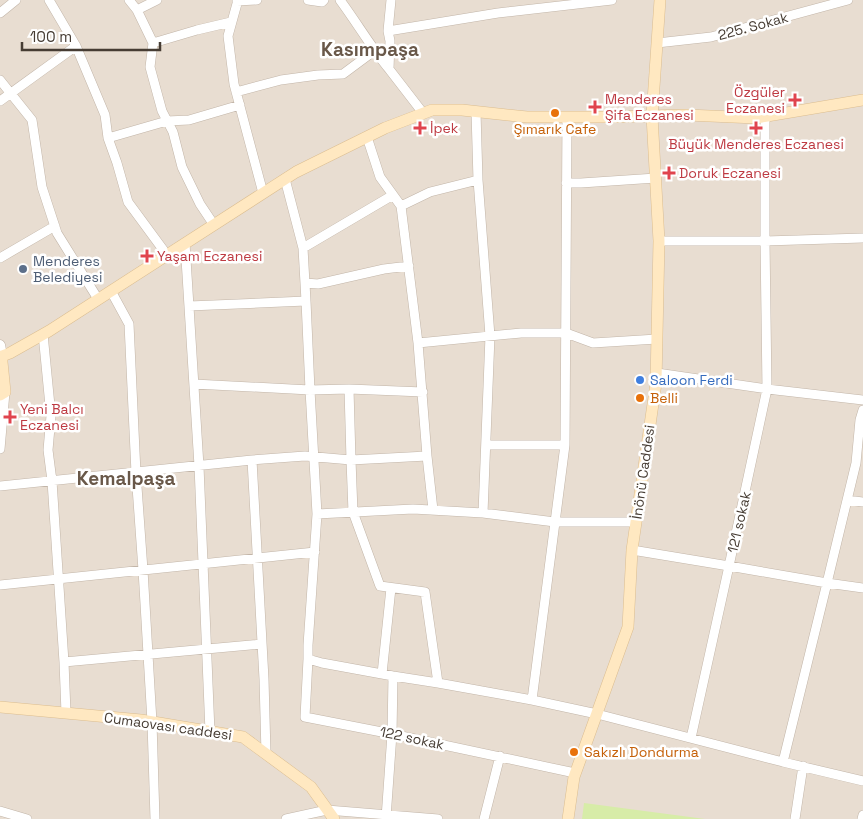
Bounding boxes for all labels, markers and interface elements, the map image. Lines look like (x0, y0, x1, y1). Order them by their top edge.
street label: 225. Sokak (716, 8, 791, 44)
scale bar (22, 20, 160, 52)
text: 100 m (30, 27, 72, 46)
district label: Kasımpaşa (321, 37, 419, 62)
place label: Özgüler Eczanesi (726, 83, 785, 117)
place label: Menderes Şifa Eczanesi (605, 90, 694, 124)
marker: Özgüler Eczanesi (789, 94, 801, 106)
marker: Menderes Şifa Eczanesi (589, 101, 601, 113)
marker: Şımarık Cafe (549, 107, 561, 119)
place label: İpek (430, 119, 459, 137)
place label: Şımarık Cafe (514, 120, 596, 138)
marker: İpek (414, 122, 426, 134)
marker: Büyük Menderes Eczanesi (750, 122, 762, 134)
place label: Büyük Menderes Eczanesi (668, 135, 844, 153)
place label: Doruk Eczanesi (679, 164, 781, 182)
marker: Doruk Eczanesi (663, 167, 675, 179)
place label: Yaşam Eczanesi (157, 247, 262, 265)
marker: Yaşam Eczanesi (141, 250, 153, 262)
place label: Menderes Belediyesi (33, 252, 102, 286)
marker: Menderes Belediyesi (17, 263, 29, 275)
place label: Saloon Ferdi (650, 371, 733, 389)
marker: Saloon Ferdi (634, 374, 646, 386)
place label: Belli (650, 389, 678, 407)
marker: Belli (634, 392, 646, 404)
place label: Yeni Balcı Eczanesi (20, 400, 84, 434)
marker: Yeni Balcı Eczanesi (4, 411, 16, 423)
street label: İnönü Caddesi (627, 424, 659, 520)
district label: Kemalpaşa (77, 466, 175, 491)
street label: 121 sokak (723, 489, 755, 555)
street label: Cumaovası caddesi (103, 708, 233, 744)
street label: 122 sokak (378, 722, 446, 754)
place label: Sakızlı Dondurma (584, 743, 699, 761)
marker: Sakızlı Dondurma (568, 746, 580, 758)

